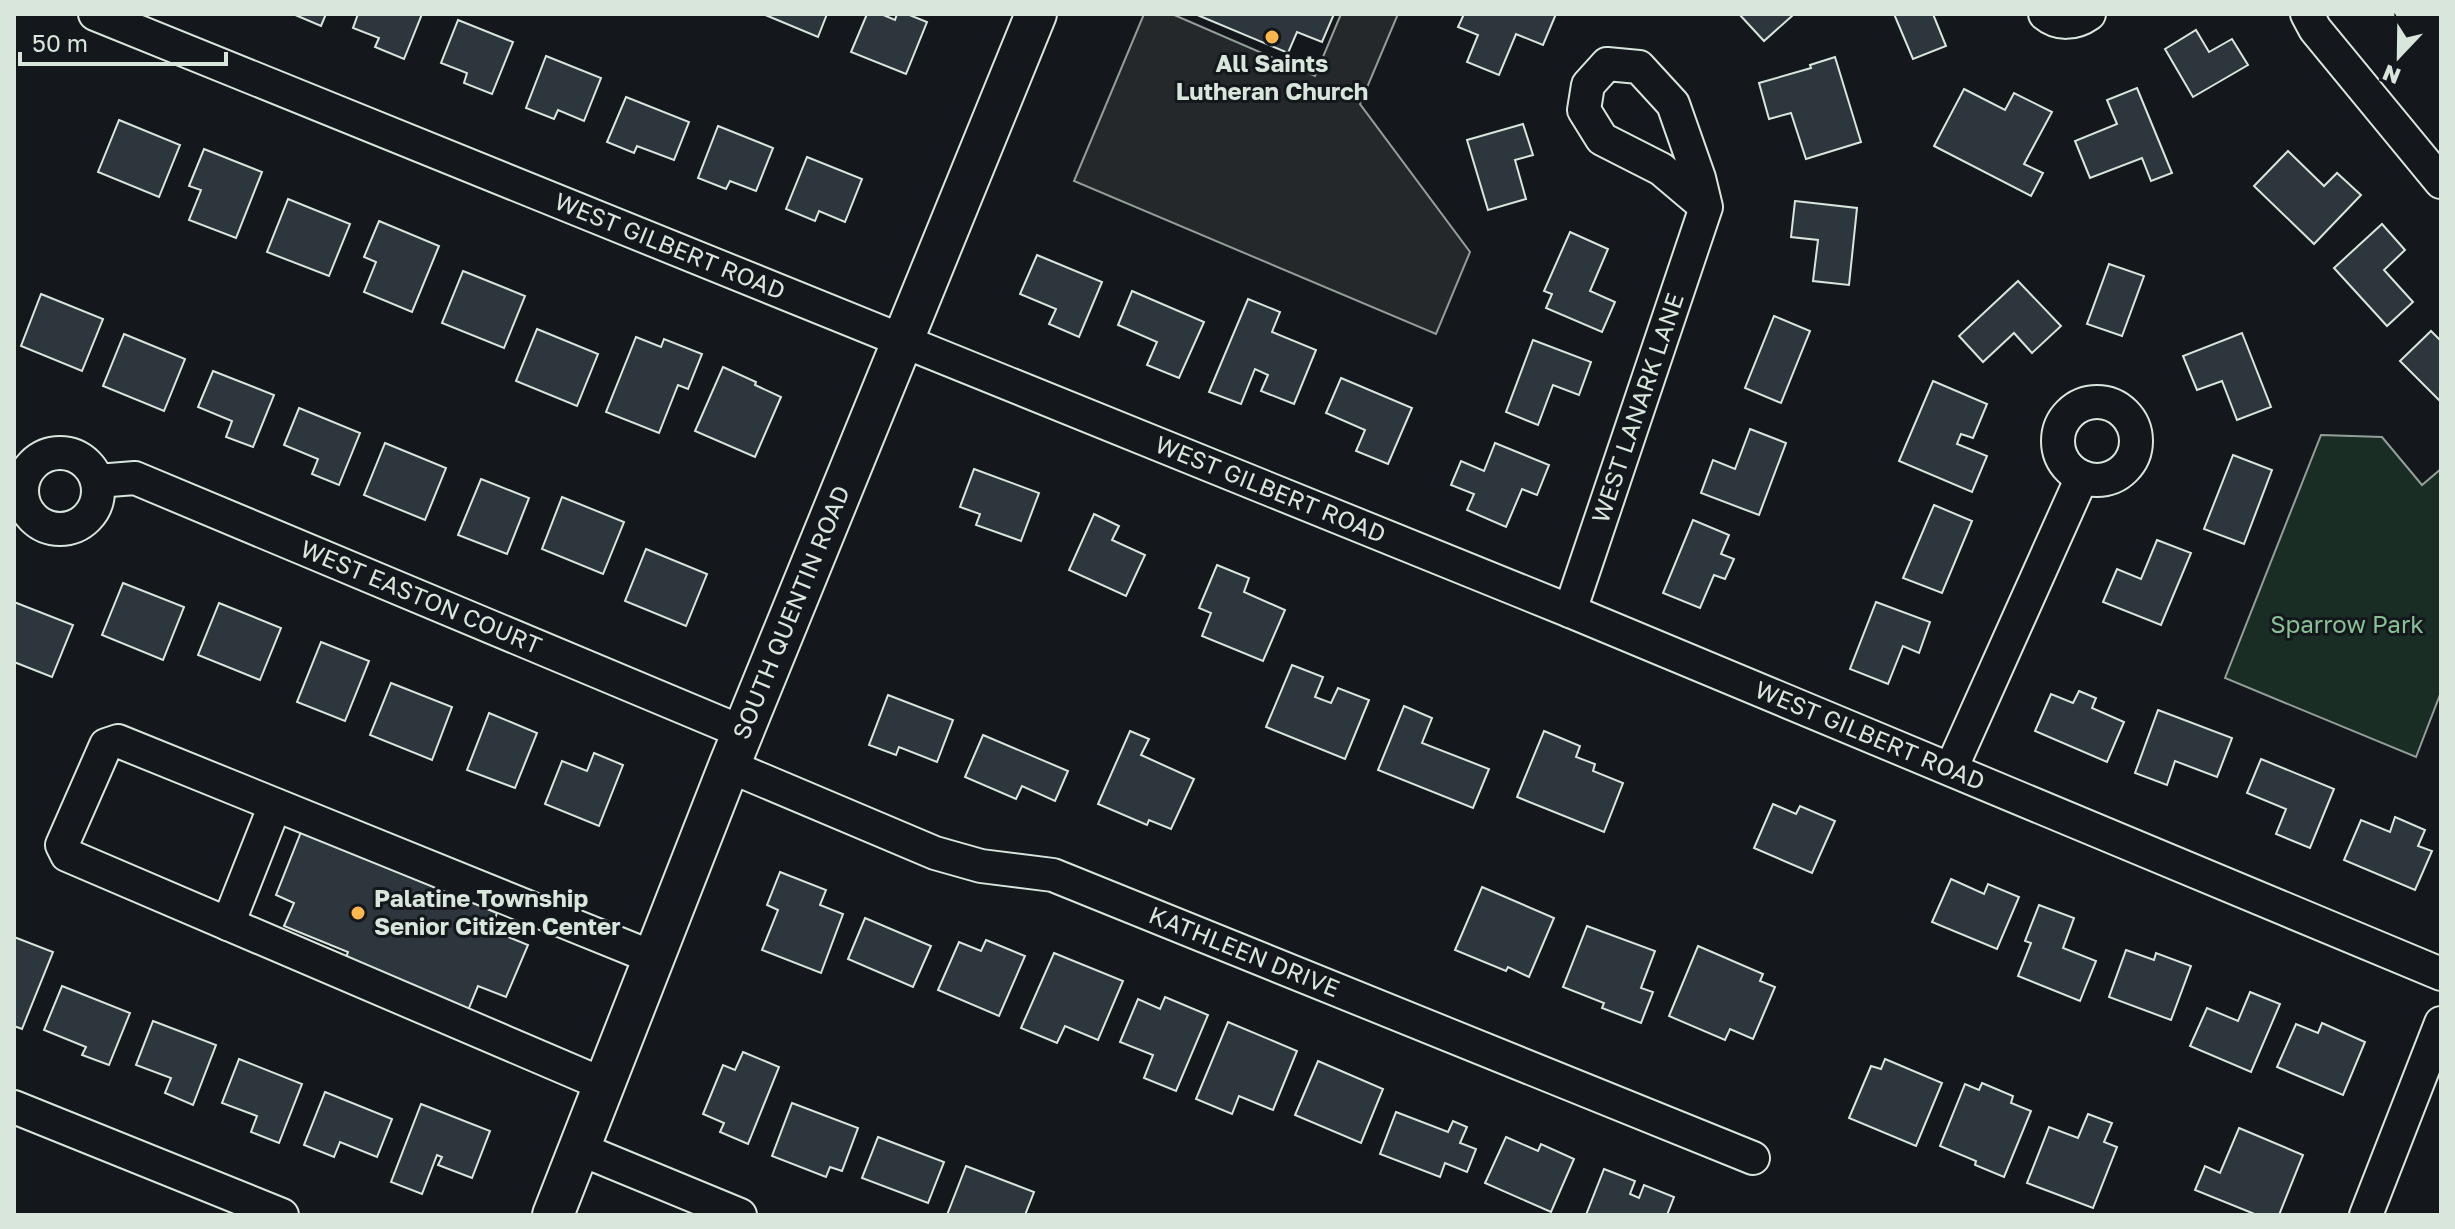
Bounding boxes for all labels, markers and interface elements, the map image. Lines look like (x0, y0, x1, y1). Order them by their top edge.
scale bar (20, 16, 226, 66)
north arrow (2359, 16, 2439, 96)
text: 50 m (32, 28, 88, 57)
marker: All Saints Lutheran Church (1263, 28, 1281, 46)
place label: All Saints Lutheran Church (1176, 48, 1368, 105)
text: N (2379, 59, 2404, 91)
street label: WEST GILBERT ROAD (551, 186, 790, 305)
street label: WEST LANARK LANE (1585, 289, 1689, 526)
street label: WEST GILBERT ROAD (1151, 429, 1390, 548)
street label: SOUTH QUENTIN ROAD (726, 481, 855, 743)
street label: WEST EASTON COURT (297, 533, 546, 660)
park label: Sparrow Park (2270, 609, 2424, 638)
street label: WEST GILBERT ROAD (1751, 674, 1990, 795)
place label: Palatine Township Senior Citizen Center (374, 883, 621, 940)
street label: KATHLEEN DRIVE (1145, 899, 1344, 1002)
marker: Palatine Township Senior Citizen Center (349, 904, 367, 922)

